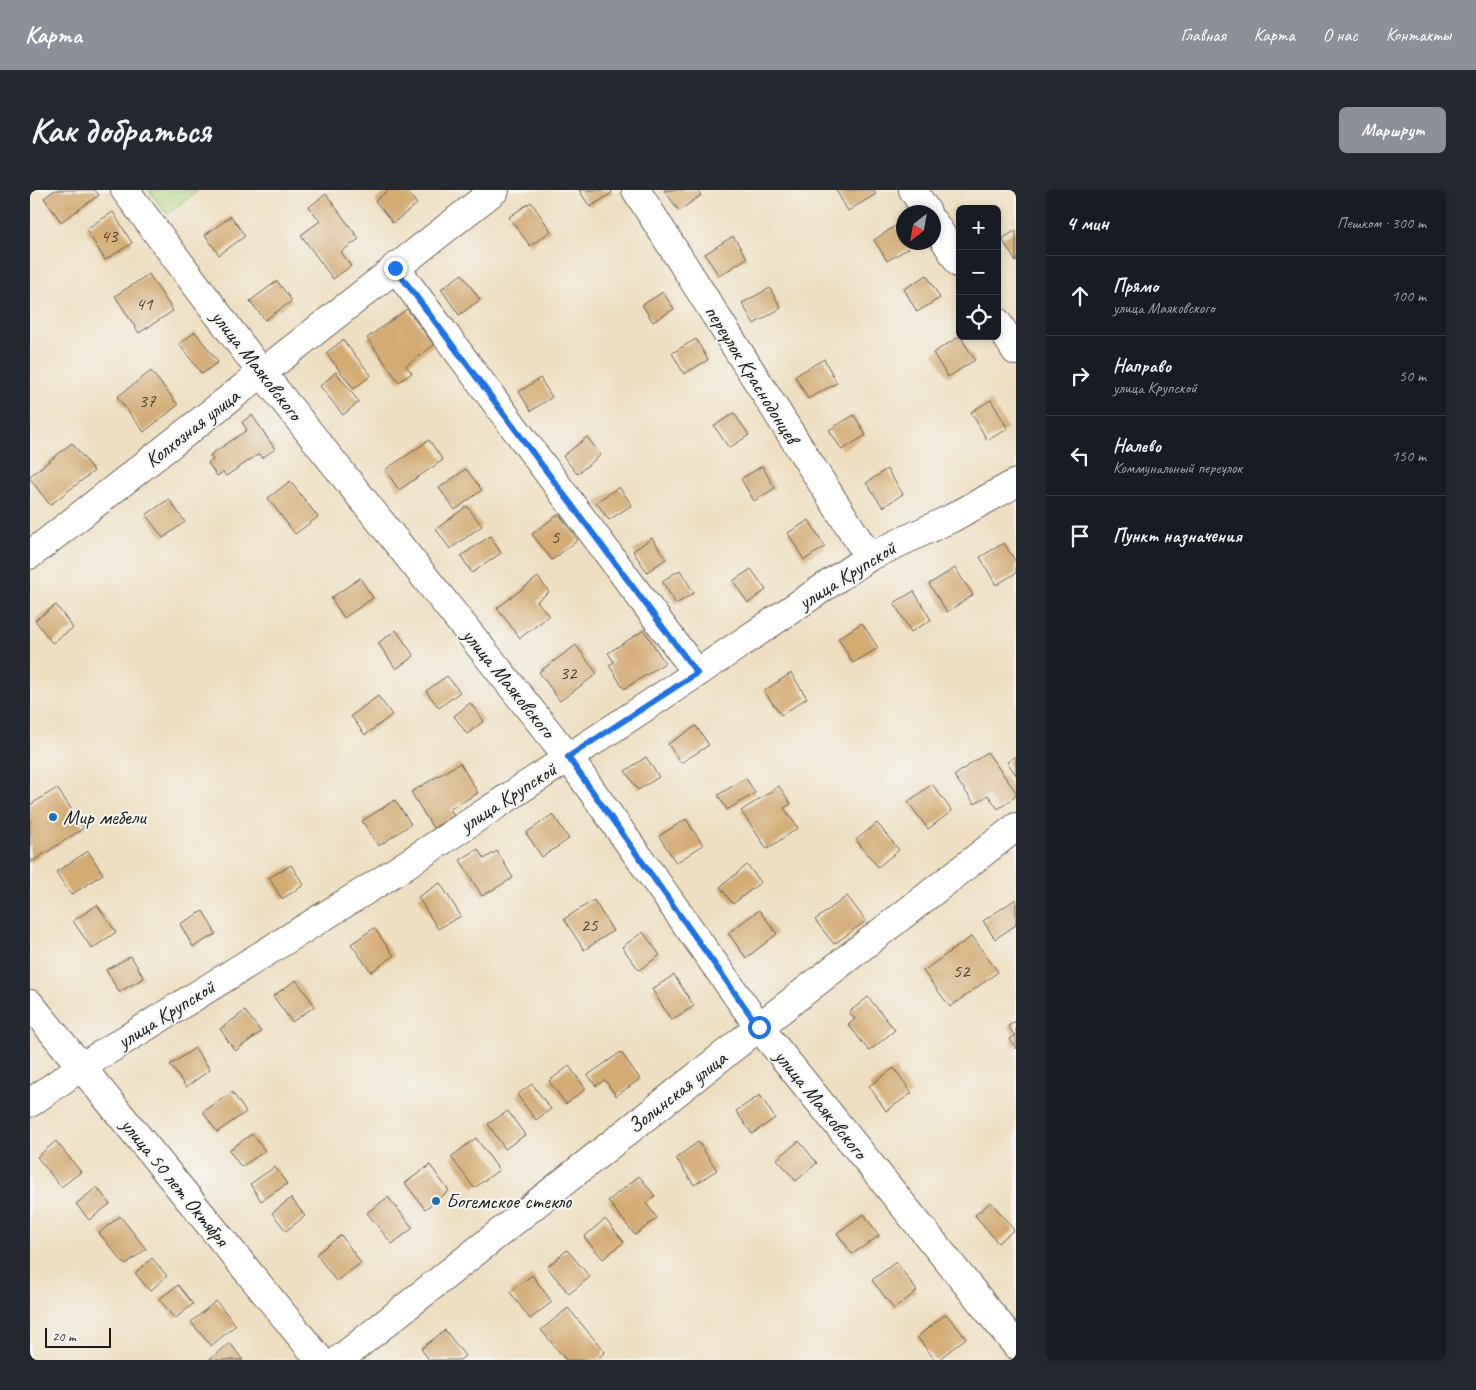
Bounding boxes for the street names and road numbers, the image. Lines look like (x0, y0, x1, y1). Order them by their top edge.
street label: переулок Краснодонцев (699, 300, 807, 451)
street label: улица Маяковского (204, 303, 310, 428)
street label: Колхозная улица (140, 382, 246, 473)
street label: улица Крупской (792, 534, 902, 616)
street label: улица Маяковского (456, 621, 563, 745)
street label: улица Крупской (453, 755, 562, 839)
street label: улица Крупской (111, 973, 221, 1055)
street label: улица Маяковского (768, 1042, 875, 1166)
street label: Золинская улица (622, 1044, 733, 1139)
street label: улица 50 лет Октября (114, 1111, 236, 1253)

